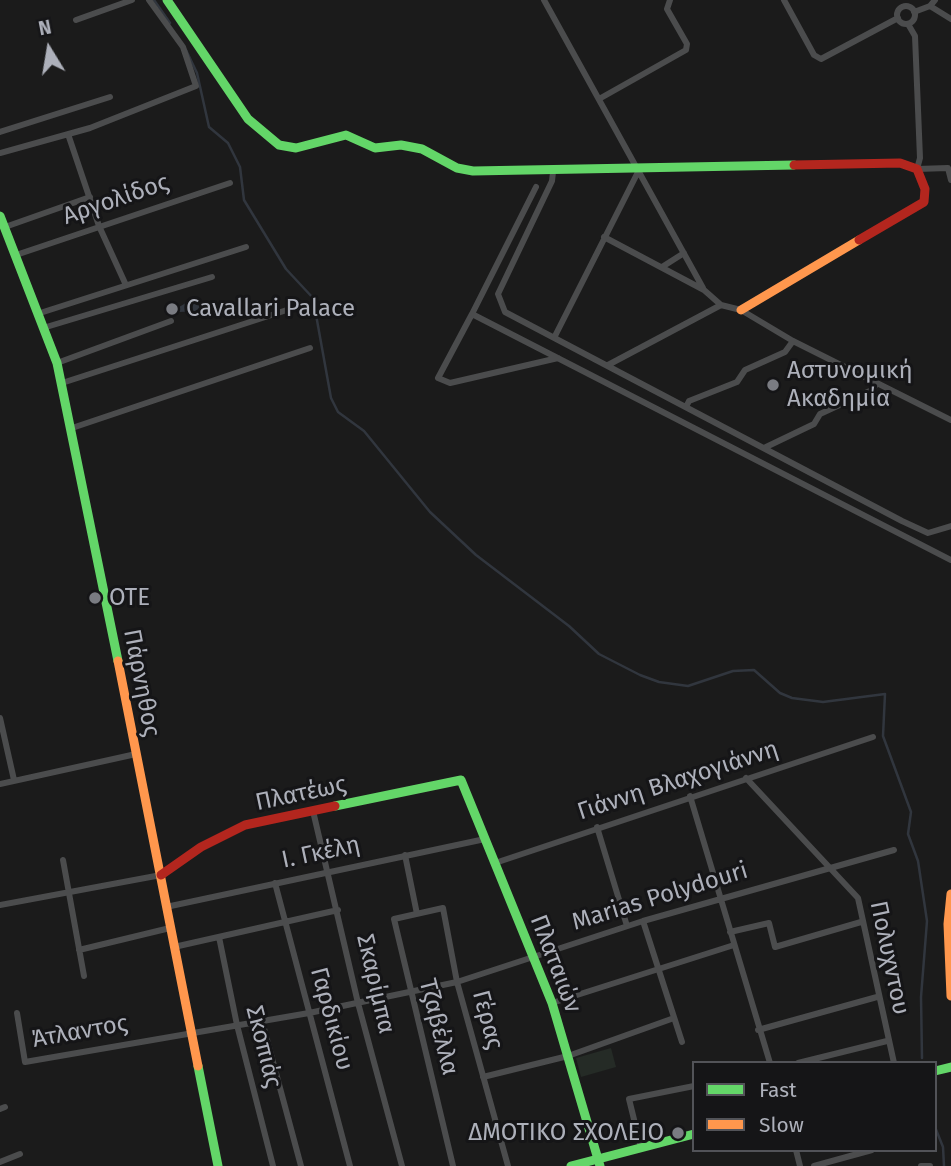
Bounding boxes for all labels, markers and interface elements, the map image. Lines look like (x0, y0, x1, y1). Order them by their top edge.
north arrow (14, 14, 84, 84)
text: N (37, 15, 53, 40)
street label: Αργολίδος (59, 168, 173, 232)
place label: Cavallari Palace (186, 295, 355, 323)
marker: Cavallari Palace (164, 301, 180, 317)
place label: Αστυνομική Ακαδημία (787, 357, 913, 413)
marker: Αστυνομική Ακαδημία (765, 377, 781, 393)
place label: ΟΤΕ (109, 584, 150, 612)
marker: ΟΤΕ (87, 590, 103, 606)
street label: Πάρνηθος (116, 627, 166, 739)
street label: Γιάννη Βλαχογιάννη (574, 735, 782, 827)
street label: Πλατέως (253, 770, 349, 818)
street label: Ι. Γκέλη (279, 831, 363, 875)
street label: Marias Polydouri (569, 857, 751, 937)
street label: Πολυχντου (863, 898, 915, 1018)
street label: Πλαταιών (523, 911, 587, 1017)
street label: Σκαρίμπα (350, 931, 400, 1037)
street label: Γαρδικίου (303, 964, 359, 1074)
street label: Τζαβέλλα (412, 976, 464, 1078)
street label: Γέρας (465, 987, 509, 1053)
street label: Σκοπιάς (239, 1003, 287, 1091)
street label: Άτλαντος (30, 1009, 130, 1055)
legend (692, 1061, 937, 1152)
text: Fast (759, 1077, 797, 1103)
text: Slow (759, 1112, 804, 1138)
place label: ΔΜΟΤΙΚΟ ΣΧΟΛΕΙΟ (468, 1119, 664, 1147)
marker: ΔΜΟΤΙΚΟ ΣΧΟΛΕΙΟ (670, 1125, 686, 1141)

